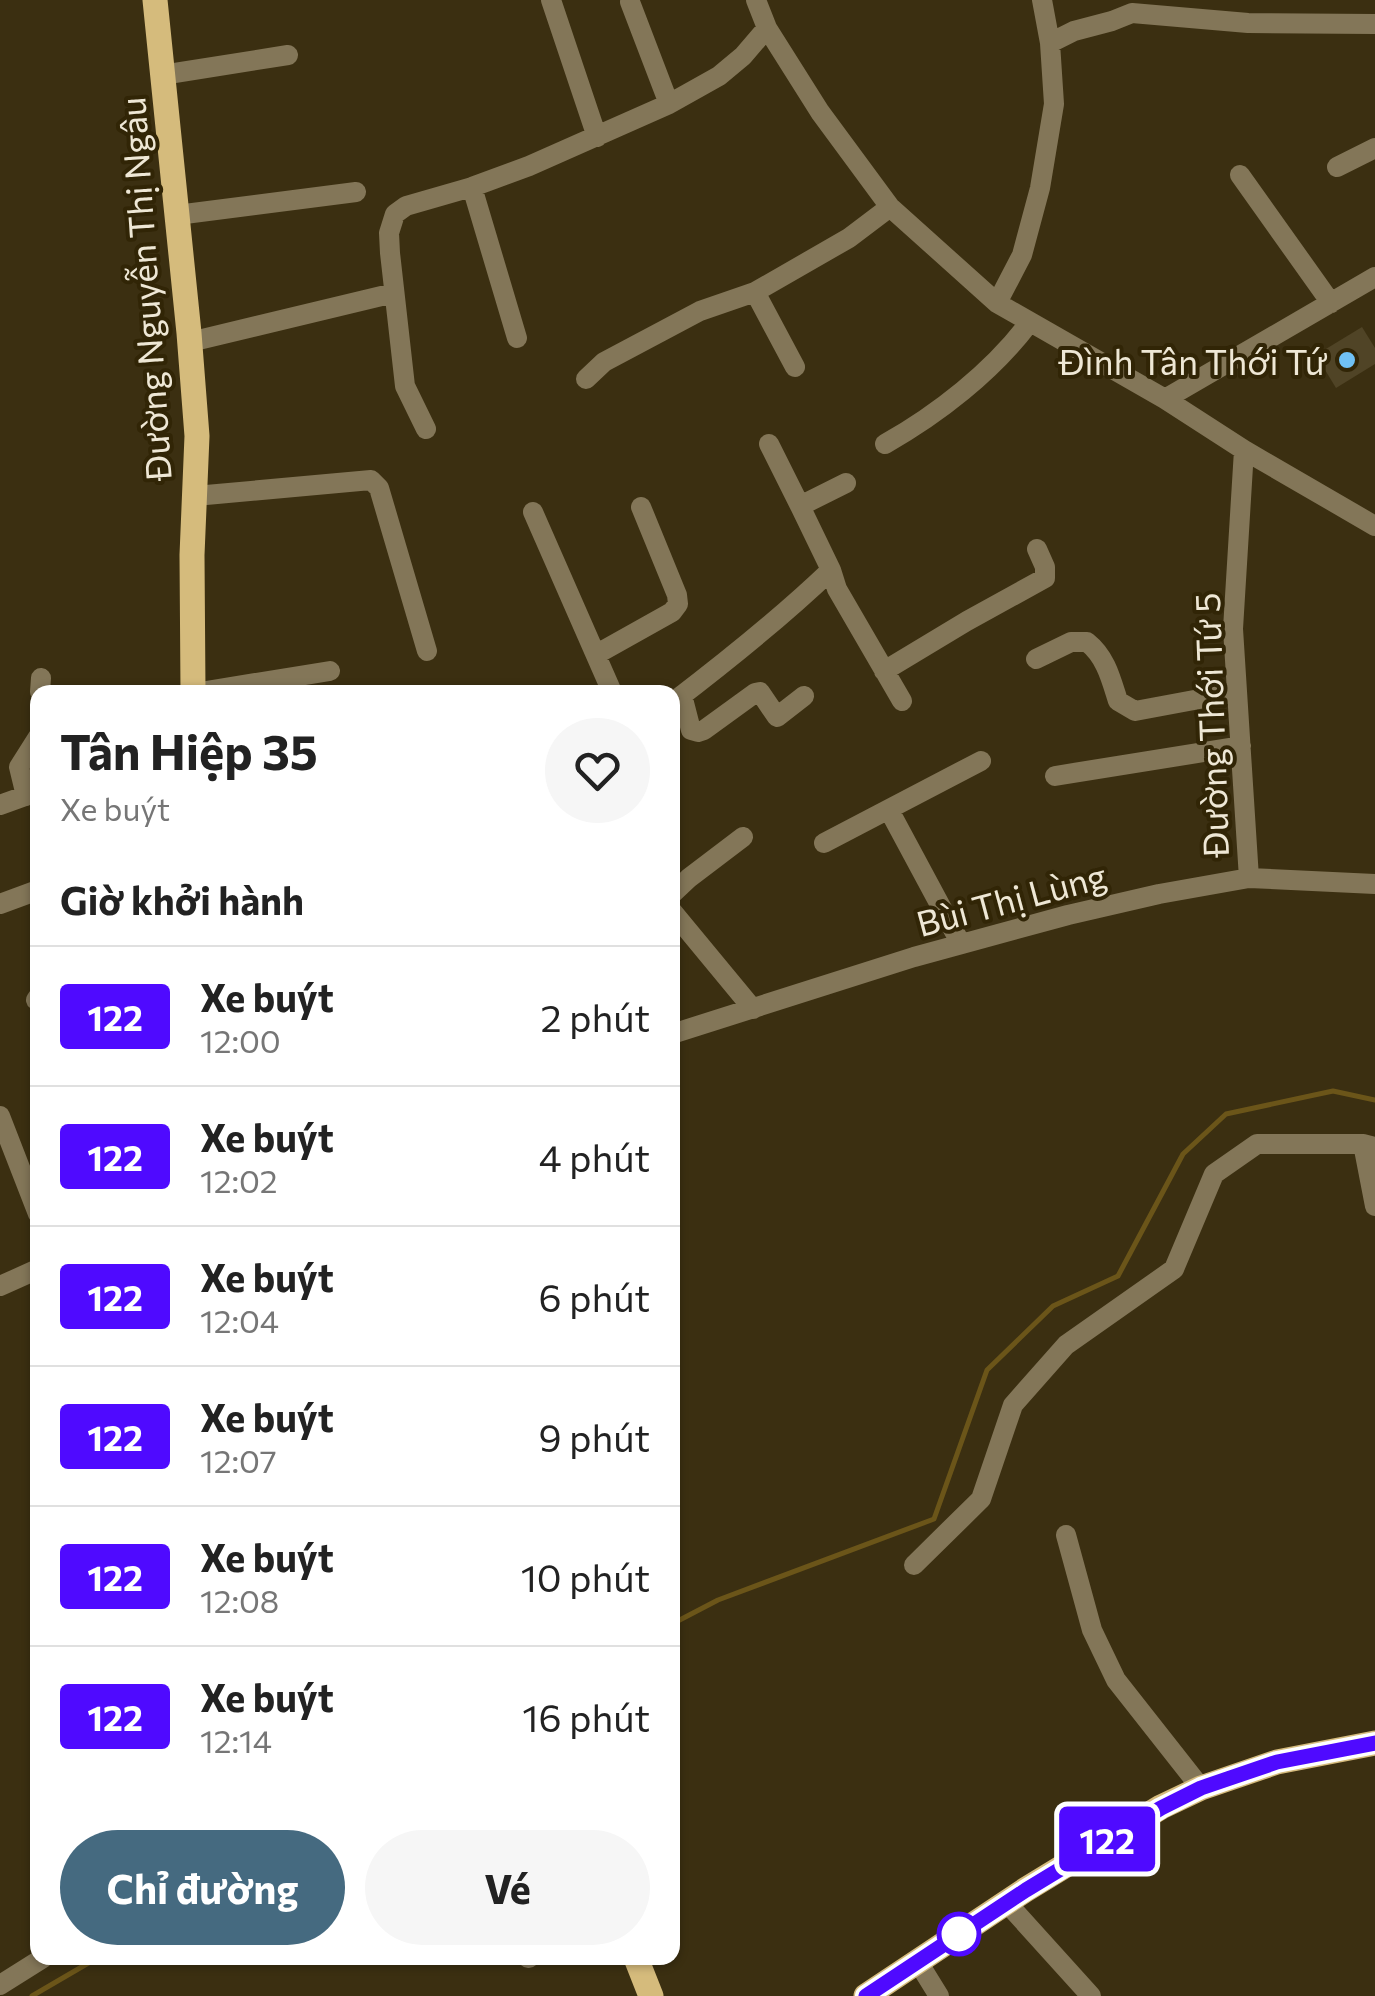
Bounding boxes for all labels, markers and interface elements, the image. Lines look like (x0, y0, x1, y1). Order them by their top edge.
street label: Đường Nguyễn Thị Ngâu (109, 96, 179, 483)
place label: Đình Tân Thới Tứ (1058, 339, 1328, 382)
marker: Đình Tân Thới Tứ (1336, 349, 1358, 371)
street label: Đường Thới Tứ 5 (1184, 592, 1236, 859)
button: heart (545, 718, 650, 823)
text: Tân Hiệp 35 (60, 721, 318, 780)
text: Xe buýt (60, 788, 170, 828)
street label: Bùi Thị Lùng (911, 852, 1111, 944)
text: Giờ khởi hành (60, 876, 304, 923)
text: Xe buýt (200, 973, 334, 1020)
text: 2 phút (541, 993, 650, 1040)
text: 122 (87, 995, 143, 1038)
text: 12:00 (200, 1020, 281, 1060)
text: Xe buýt (200, 1113, 334, 1160)
text: 4 phút (539, 1133, 650, 1180)
text: 122 (87, 1135, 143, 1178)
text: 12:02 (200, 1160, 278, 1200)
text: Xe buýt (200, 1253, 334, 1300)
text: 6 phút (539, 1273, 650, 1320)
text: 122 (87, 1275, 143, 1318)
text: 12:04 (200, 1300, 279, 1340)
text: Xe buýt (200, 1393, 334, 1440)
text: 9 phút (539, 1413, 650, 1460)
text: 122 (87, 1415, 143, 1458)
text: 12:07 (200, 1440, 277, 1480)
text: Xe buýt (200, 1533, 334, 1580)
text: 10 phút (521, 1553, 650, 1600)
text: 122 (87, 1555, 143, 1598)
text: 12:08 (200, 1580, 279, 1620)
text: Xe buýt (200, 1673, 334, 1720)
text: 16 phút (522, 1693, 650, 1740)
text: 122 (87, 1695, 143, 1738)
text: 12:14 (200, 1720, 272, 1760)
line badge: 122 (1050, 1806, 1164, 1872)
text: 122 (1079, 1818, 1135, 1861)
button: Chỉ đường (60, 1830, 345, 1945)
button: Vé (365, 1830, 650, 1945)
unlabelled marker (938, 1913, 980, 1955)

